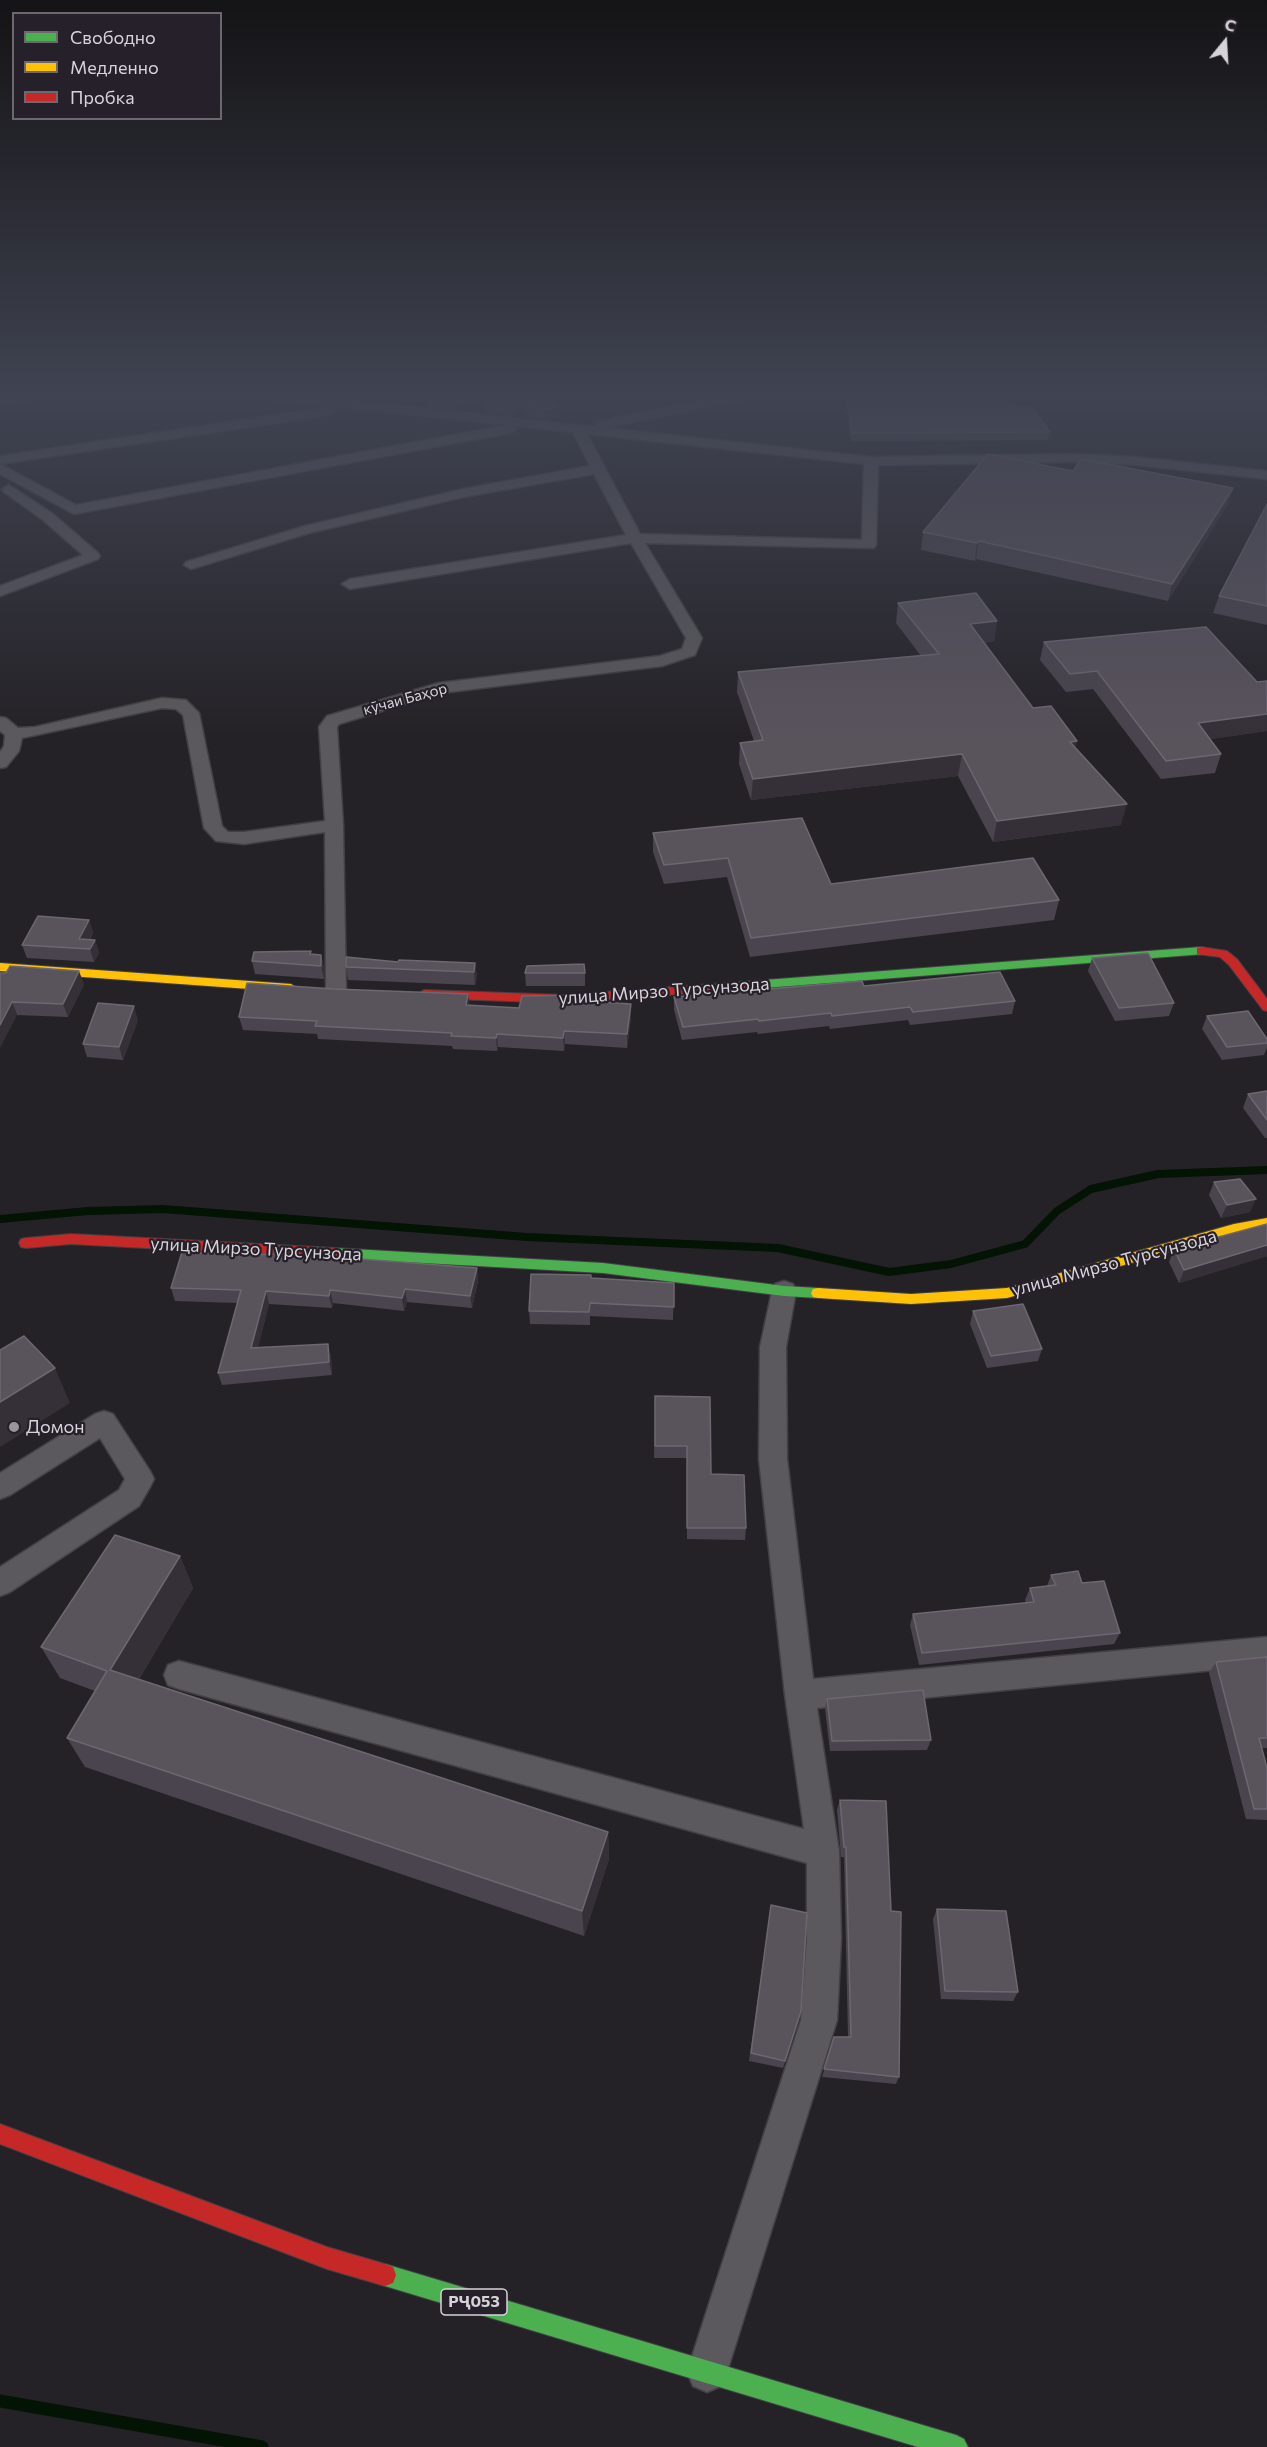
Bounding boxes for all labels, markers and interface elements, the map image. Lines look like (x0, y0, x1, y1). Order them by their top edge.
legend (12, 12, 222, 120)
north arrow (1195, 12, 1255, 72)
text: С (1223, 14, 1239, 35)
text: Свободно (70, 26, 156, 48)
text: Медленно (70, 56, 159, 78)
text: Пробка (70, 86, 135, 108)
street label: кӯчаи Баҳор (361, 679, 449, 719)
street label: улица Мирзо Турсунзода (558, 973, 770, 1009)
street label: улица Мирзо Турсунзода (1009, 1225, 1219, 1301)
street label: улица Мирзо Турсунзода (150, 1233, 362, 1265)
place label: Домон (26, 1416, 85, 1438)
marker: Домон (7, 1420, 21, 1434)
road number: РҶ053 (441, 2289, 507, 2315)

